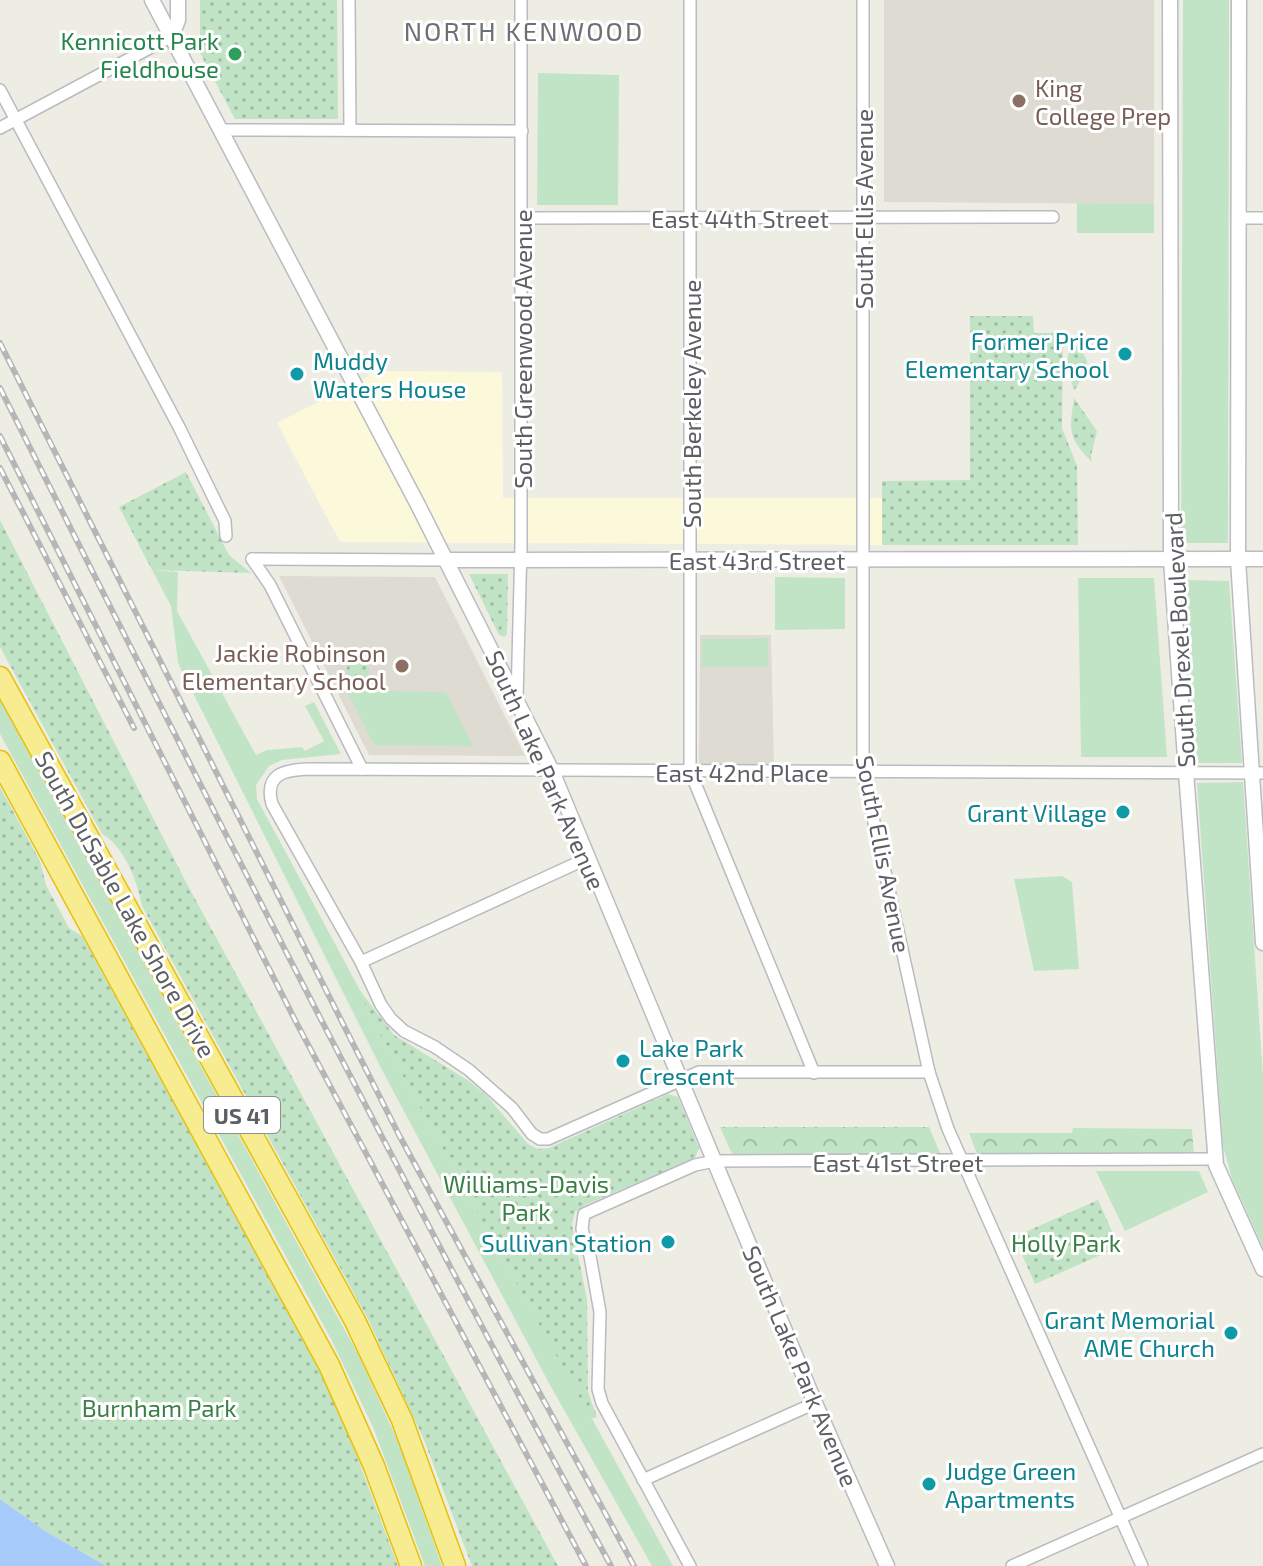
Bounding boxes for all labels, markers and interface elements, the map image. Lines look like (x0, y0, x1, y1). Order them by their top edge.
district label: NORTH KENWOOD (404, 15, 644, 46)
place label: Kennicott Park Fieldhouse (61, 26, 219, 83)
marker: Kennicott Park Fieldhouse (226, 45, 244, 63)
place label: King College Prep (1035, 73, 1171, 130)
marker: King College Prep (1010, 92, 1028, 110)
street label: South Ellis Avenue (849, 109, 878, 309)
street label: East 44th Street (651, 204, 829, 233)
street label: South Greenwood Avenue (508, 209, 537, 489)
street label: South Berkeley Avenue (677, 280, 706, 528)
place label: Former Price Elementary School (905, 326, 1109, 383)
marker: Former Price Elementary School (1116, 345, 1134, 363)
place label: Muddy Waters House (313, 346, 466, 403)
marker: Muddy Waters House (288, 365, 306, 383)
street label: South Drexel Boulevard (1158, 512, 1200, 768)
street label: East 43rd Street (669, 546, 845, 575)
place label: Jackie Robinson Elementary School (182, 638, 386, 695)
street label: South Lake Park Avenue (480, 646, 612, 894)
marker: Jackie Robinson Elementary School (393, 657, 411, 675)
street label: South DuSable Lake Shore Drive (30, 746, 222, 1062)
street label: South Ellis Avenue (851, 753, 917, 955)
street label: East 42nd Place (655, 758, 829, 787)
place label: Grant Village (967, 798, 1107, 827)
marker: Grant Village (1114, 803, 1132, 821)
place label: Lake Park Crescent (639, 1033, 744, 1090)
marker: Lake Park Crescent (614, 1052, 632, 1070)
road number: US 41 (204, 1097, 280, 1133)
street label: East 41st Street (813, 1148, 984, 1177)
park label: Williams-Davis Park (443, 1169, 609, 1226)
place label: Sullivan Station (481, 1228, 652, 1257)
park label: Holly Park (1011, 1228, 1121, 1257)
marker: Sullivan Station (659, 1233, 677, 1251)
street label: South Lake Park Avenue (737, 1241, 865, 1491)
place label: Grant Memorial AME Church (1044, 1305, 1215, 1362)
marker: Grant Memorial AME Church (1222, 1324, 1240, 1342)
park label: Burnham Park (82, 1393, 236, 1422)
place label: Judge Green Apartments (945, 1456, 1076, 1513)
marker: Judge Green Apartments (920, 1475, 938, 1493)

